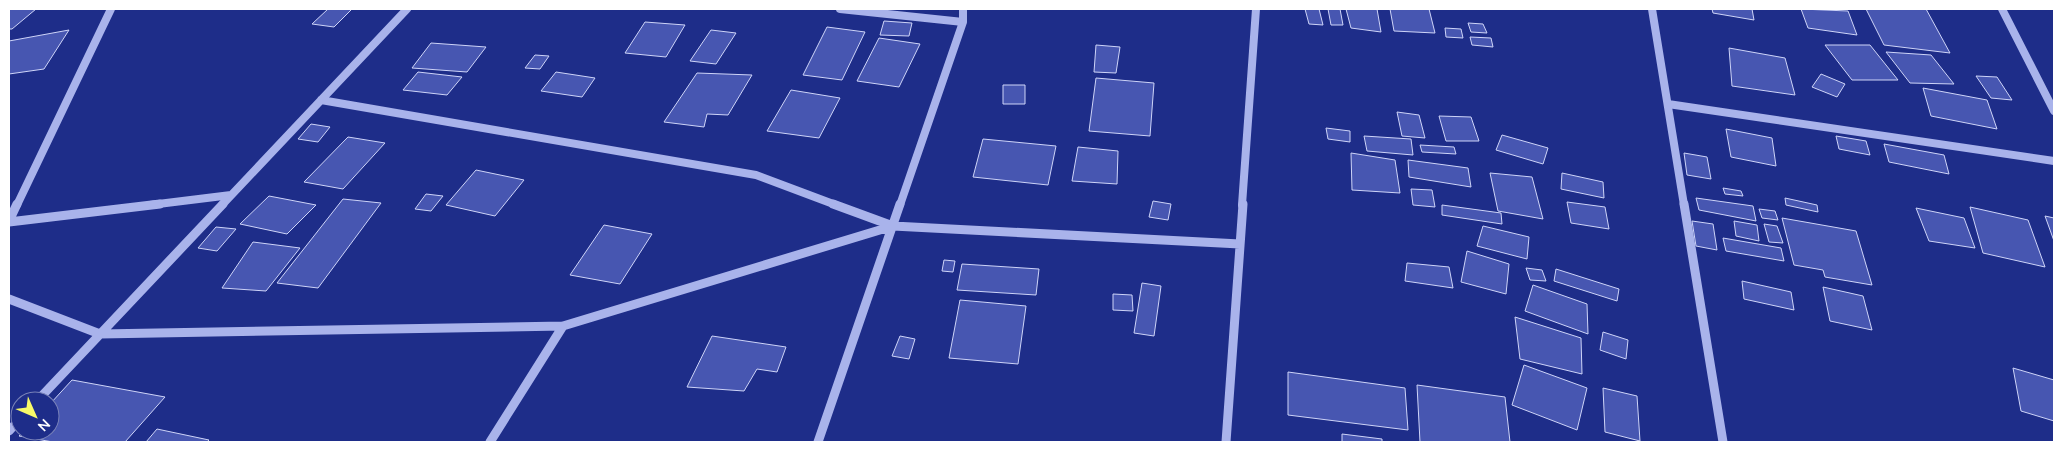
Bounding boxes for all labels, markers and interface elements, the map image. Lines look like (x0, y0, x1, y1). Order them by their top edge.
north arrow (10, 391, 60, 441)
text: N (33, 414, 54, 435)

